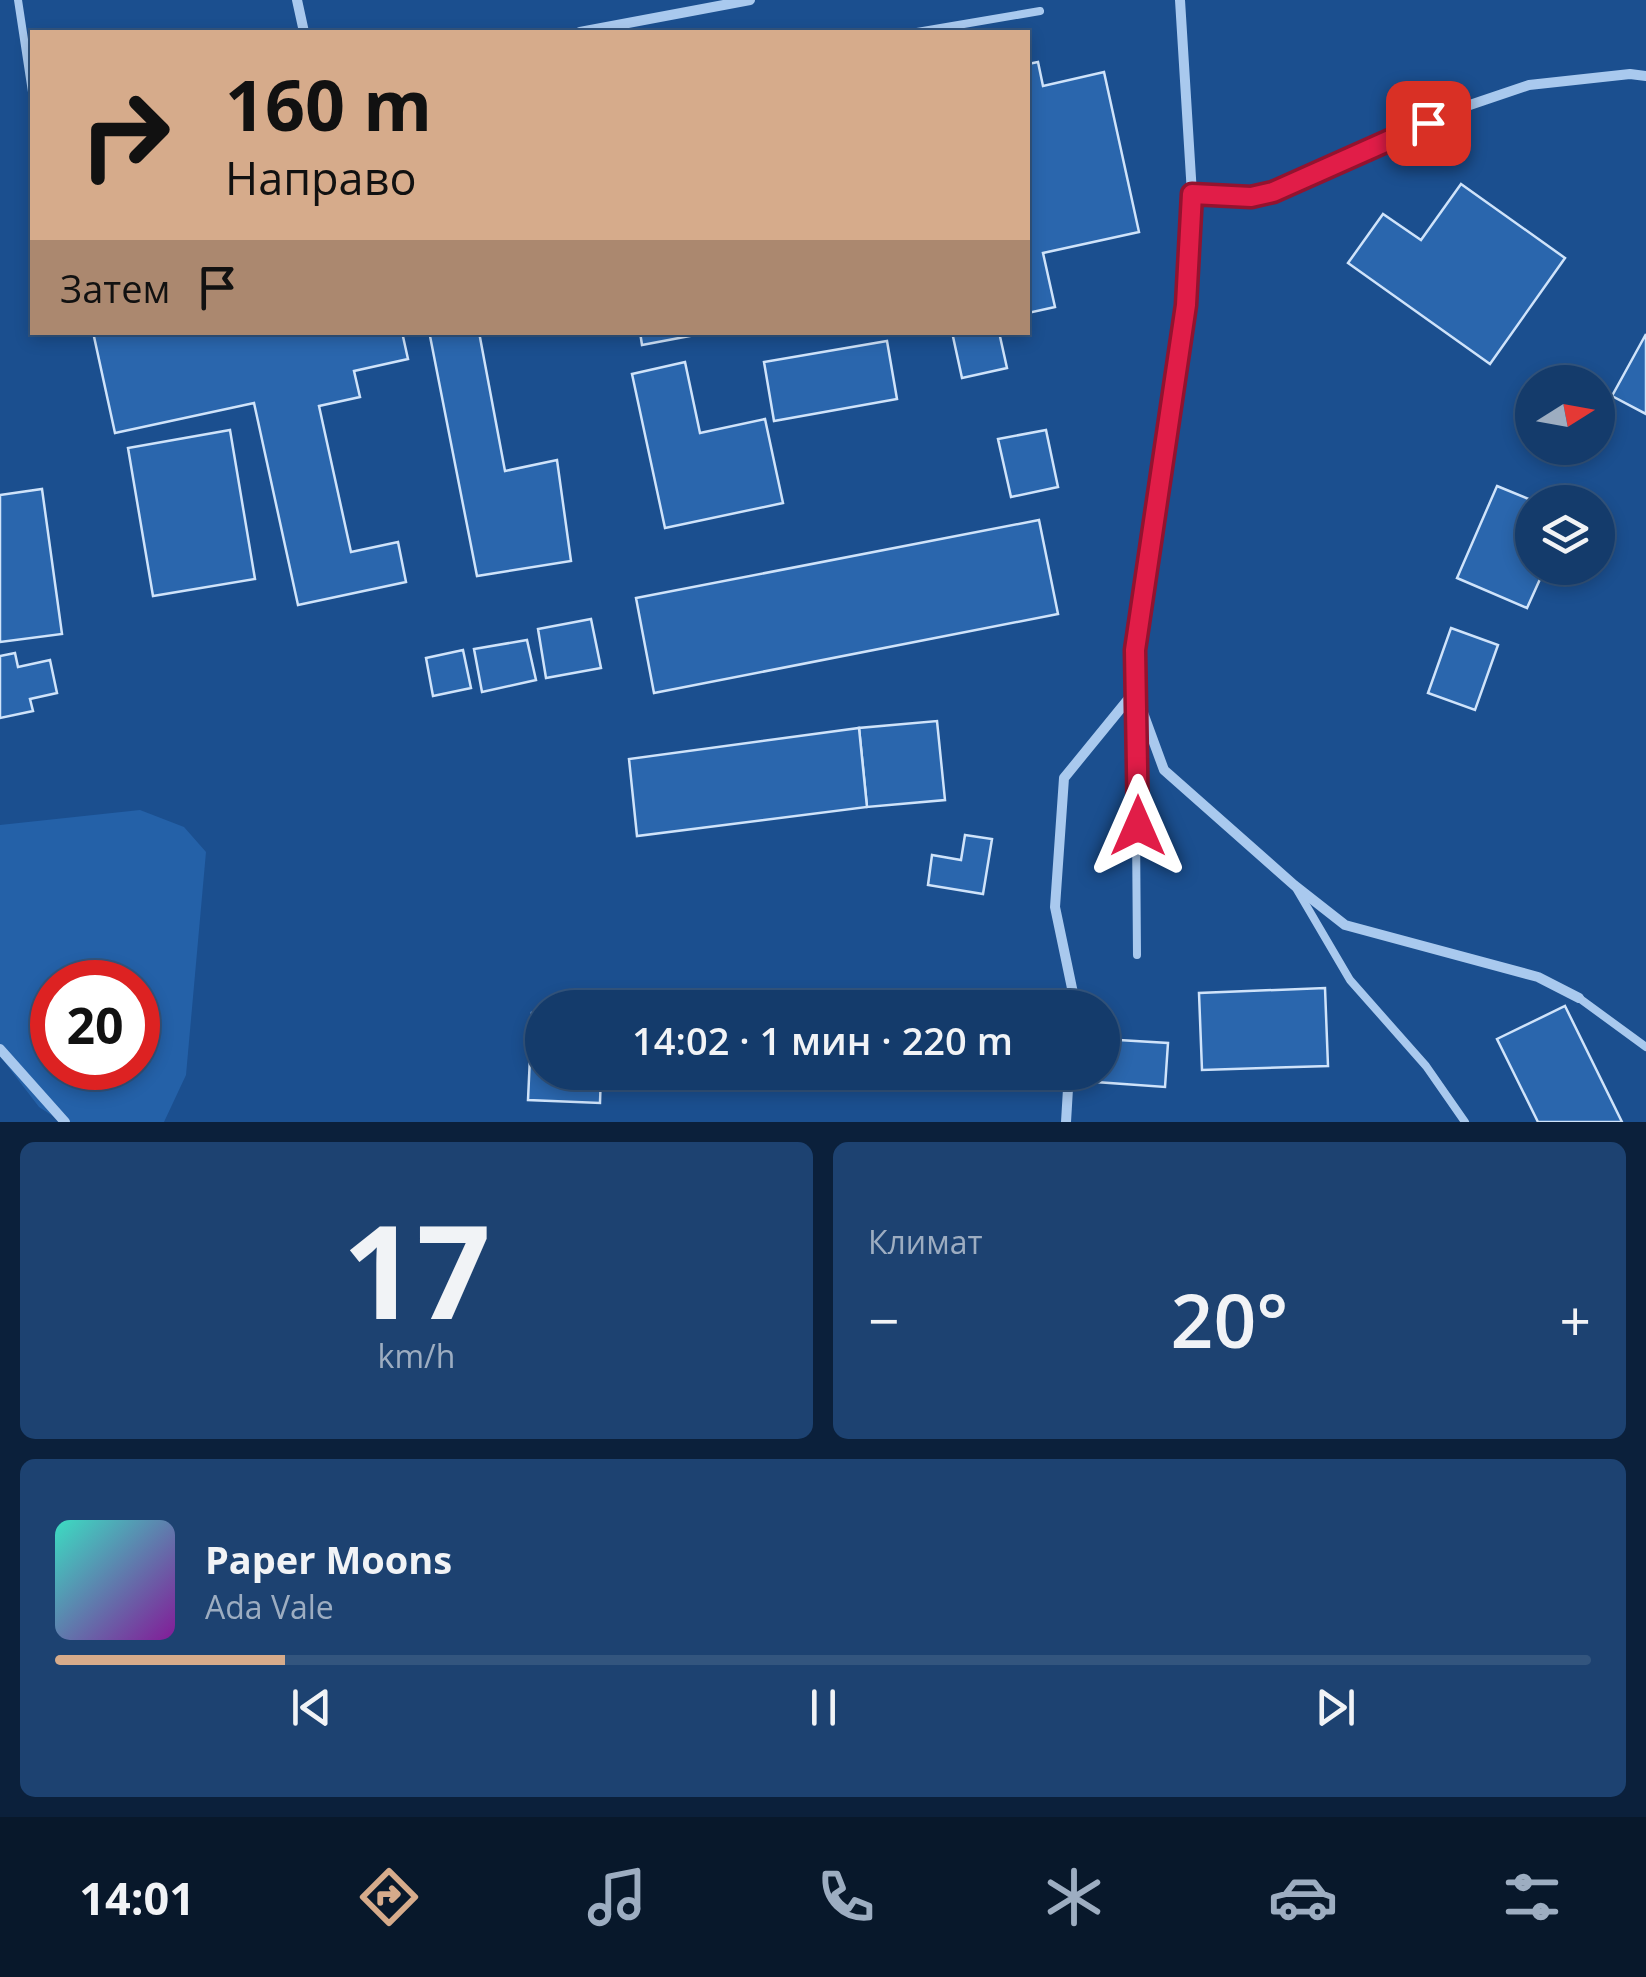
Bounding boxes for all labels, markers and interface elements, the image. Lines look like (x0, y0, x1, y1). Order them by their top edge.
text: 160 m (225, 56, 432, 152)
icon: right (60, 70, 190, 200)
pin (1386, 81, 1471, 166)
icon: arrive (1401, 96, 1456, 151)
text: Направо (225, 147, 417, 208)
icon: arrive (190, 260, 245, 315)
text: Затем (60, 262, 170, 314)
north arrow (1515, 365, 1615, 465)
map controls (1515, 365, 1615, 585)
button: layers (1515, 485, 1615, 585)
position arrow (1086, 774, 1190, 878)
speed limit sign: 20 (30, 960, 160, 1090)
text: 14:02 · 1 мин · 220 m (632, 1014, 1013, 1066)
text: 17 (342, 1180, 491, 1357)
text: Климат (868, 1220, 982, 1263)
text: 20° (1171, 1268, 1288, 1370)
text: − (868, 1282, 899, 1357)
text: + (1560, 1282, 1591, 1357)
text: km/h (378, 1334, 455, 1377)
text: Paper Moons (205, 1533, 452, 1585)
text: Ada Vale (205, 1585, 334, 1628)
icon: previous (284, 1680, 339, 1735)
icon: pause (796, 1680, 851, 1735)
icon: next (1308, 1680, 1363, 1735)
icon: directions (354, 1862, 424, 1932)
icon: music (582, 1862, 652, 1932)
icon: phone (811, 1862, 881, 1932)
icon: climate (1039, 1862, 1109, 1932)
icon: car (1268, 1862, 1338, 1932)
icon: filters (1497, 1862, 1567, 1932)
text: 14:01 (79, 1867, 195, 1928)

